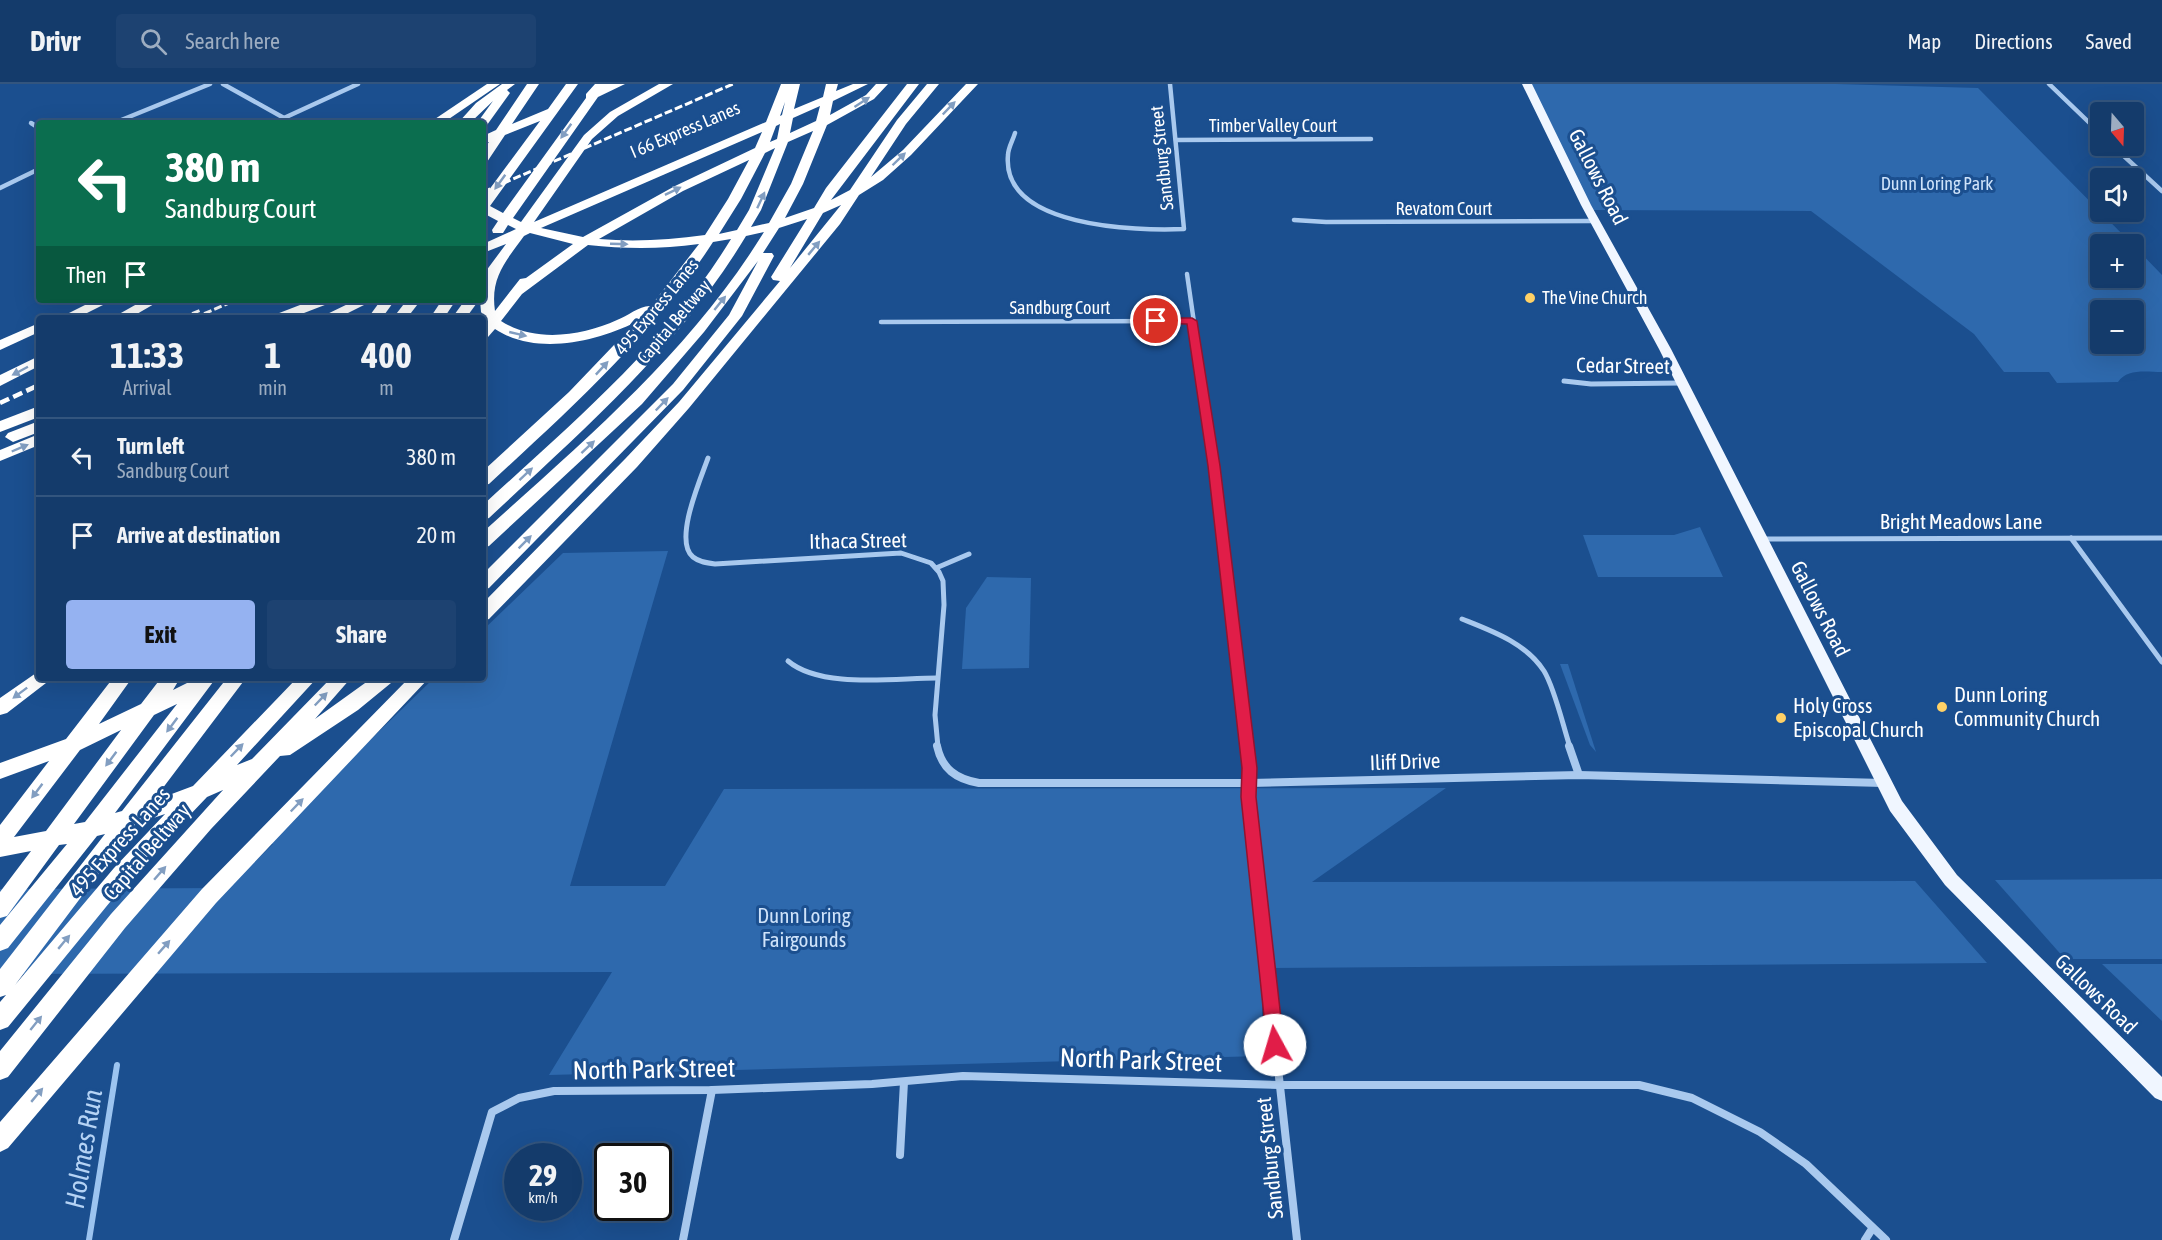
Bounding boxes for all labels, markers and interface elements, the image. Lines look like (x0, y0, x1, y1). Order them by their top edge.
search box (116, 14, 536, 68)
text: Drivr (30, 25, 80, 57)
icon: search (137, 25, 170, 58)
text: Search here (185, 28, 280, 54)
text: Map (1907, 29, 1941, 53)
text: Directions (1974, 29, 2053, 53)
text: Saved (2086, 29, 2132, 53)
one-way arrow (853, 96, 869, 108)
street label: I 66 Express Lanes (627, 97, 743, 162)
one-way arrow (941, 101, 955, 115)
north arrow (2090, 102, 2144, 156)
map controls (2090, 102, 2144, 354)
street label: Sandburg Street (1146, 105, 1177, 211)
street label: Timber Valley Court (1209, 115, 1337, 136)
one-way arrow (560, 123, 572, 139)
street label: Gallows Road (1565, 125, 1633, 229)
text: 380 m (165, 143, 260, 191)
icon: left (66, 144, 144, 222)
one-way arrow (891, 152, 906, 166)
button: sound (2090, 168, 2144, 222)
park label: Dunn Loring Park (1881, 173, 1993, 194)
one-way arrow (495, 175, 507, 190)
one-way arrow (664, 187, 681, 196)
one-way arrow (757, 192, 766, 209)
text: Sandburg Court (165, 193, 316, 224)
street label: Revatom Court (1395, 198, 1493, 219)
button: + (2090, 234, 2144, 288)
one-way arrow (610, 239, 629, 248)
one-way arrow (807, 240, 820, 256)
street label: 495 Express Lanes (610, 255, 703, 359)
icon: arrive (119, 258, 152, 291)
text: Then (66, 262, 107, 288)
street label: Capital Beltway (632, 275, 715, 368)
place label: The Vine Church (1542, 287, 1647, 308)
marker: The Vine Church (1523, 291, 1537, 305)
one-way arrow (714, 295, 727, 311)
pin (1130, 295, 1181, 346)
street label: Sandburg Court (1010, 297, 1110, 318)
button: − (2090, 300, 2144, 354)
icon: arrive (1139, 304, 1172, 337)
one-way arrow (509, 330, 528, 340)
text: 11:33 (110, 334, 184, 376)
text: 1 (264, 334, 281, 376)
text: 400 (361, 334, 412, 376)
street label: Cedar Street (1576, 352, 1670, 378)
one-way arrow (595, 360, 609, 375)
one-way arrow (11, 366, 28, 375)
text: Arrival (123, 376, 172, 399)
text: min (258, 376, 287, 399)
text: m (379, 376, 394, 399)
one-way arrow (654, 397, 668, 411)
text: Turn left (117, 433, 184, 459)
one-way arrow (581, 440, 595, 454)
icon: left (66, 441, 99, 474)
one-way arrow (11, 443, 29, 453)
text: 380 m (406, 444, 456, 470)
text: Sandburg Court (117, 459, 229, 482)
one-way arrow (518, 467, 532, 481)
street label: Bright Meadows Lane (1880, 509, 2042, 533)
icon: arrive (66, 519, 99, 552)
text: Arrive at destination (117, 522, 280, 548)
text: 20 m (416, 522, 456, 548)
street label: Ithaca Street (809, 527, 907, 553)
one-way arrow (517, 536, 531, 550)
street label: Gallows Road (1787, 557, 1855, 661)
button: Exit (66, 600, 255, 669)
button: Share (267, 600, 456, 669)
place label: Dunn Loring Community Church (1954, 682, 2100, 730)
one-way arrow (13, 687, 28, 699)
one-way arrow (314, 691, 328, 706)
place label: Holy Cross Episcopal Church (1793, 693, 1924, 741)
marker: Dunn Loring Community Church (1935, 700, 1949, 714)
marker: Holy Cross Episcopal Church (1774, 711, 1788, 725)
one-way arrow (166, 717, 178, 732)
one-way arrow (229, 744, 243, 758)
street label: Iliff Drive (1369, 748, 1441, 774)
one-way arrow (106, 751, 118, 766)
street label: 495 Express Lanes (64, 782, 174, 901)
one-way arrow (31, 784, 43, 799)
street label: Capital Beltway (98, 798, 195, 905)
one-way arrow (290, 798, 304, 812)
one-way arrow (153, 866, 166, 881)
park label: Dunn Loring Fairgounds (757, 903, 851, 951)
one-way arrow (58, 934, 71, 950)
one-way arrow (157, 940, 170, 955)
street label: Gallows Road (2051, 948, 2143, 1038)
position arrow (1243, 1013, 1307, 1077)
one-way arrow (29, 1015, 42, 1031)
street label: North Park Street (1059, 1042, 1223, 1078)
street label: North Park Street (572, 1053, 736, 1085)
one-way arrow (31, 1087, 44, 1103)
water label: Holmes Run (59, 1087, 108, 1211)
street label: Sandburg Street (1251, 1096, 1287, 1220)
speed limit sign: 30 (594, 1143, 672, 1221)
text: 29 (529, 1158, 557, 1192)
text: km/h (528, 1189, 558, 1206)

